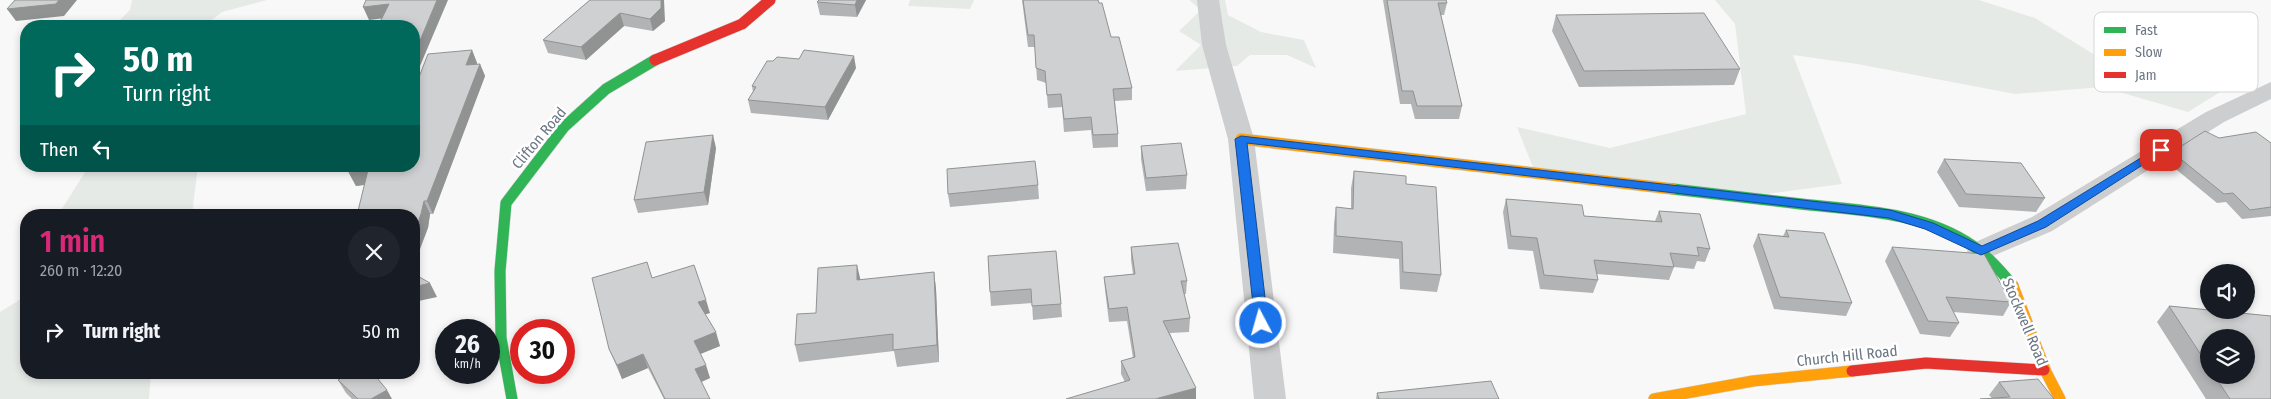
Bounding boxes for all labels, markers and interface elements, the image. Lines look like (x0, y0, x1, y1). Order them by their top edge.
legend (2094, 12, 2258, 92)
text: Fast (2135, 22, 2158, 39)
text: 50 m (123, 38, 193, 80)
icon: right (40, 40, 105, 105)
text: Slow (2135, 44, 2162, 61)
text: Jam (2135, 67, 2156, 84)
text: Turn right (123, 80, 211, 107)
street label: Clifton Road (508, 104, 570, 172)
pin (2140, 129, 2182, 171)
icon: left (88, 135, 116, 163)
icon: arrive (2147, 136, 2175, 164)
text: Then (40, 138, 78, 161)
text: 1 min (40, 224, 105, 260)
button: close (348, 226, 400, 278)
text: 260 m · 12:20 (40, 261, 122, 280)
map controls (2200, 264, 2255, 384)
button: sound (2200, 264, 2255, 319)
street label: Stockwell Road (1999, 276, 2051, 368)
position arrow (1234, 296, 1286, 348)
icon: right (40, 318, 68, 346)
speed limit sign: 30 (510, 319, 575, 384)
text: Turn right (83, 320, 160, 343)
text: 50 m (362, 320, 400, 343)
button: layers (2200, 329, 2255, 384)
text: 26 (455, 330, 480, 360)
street label: Church Hill Road (1796, 342, 1898, 370)
text: km/h (454, 357, 481, 371)

